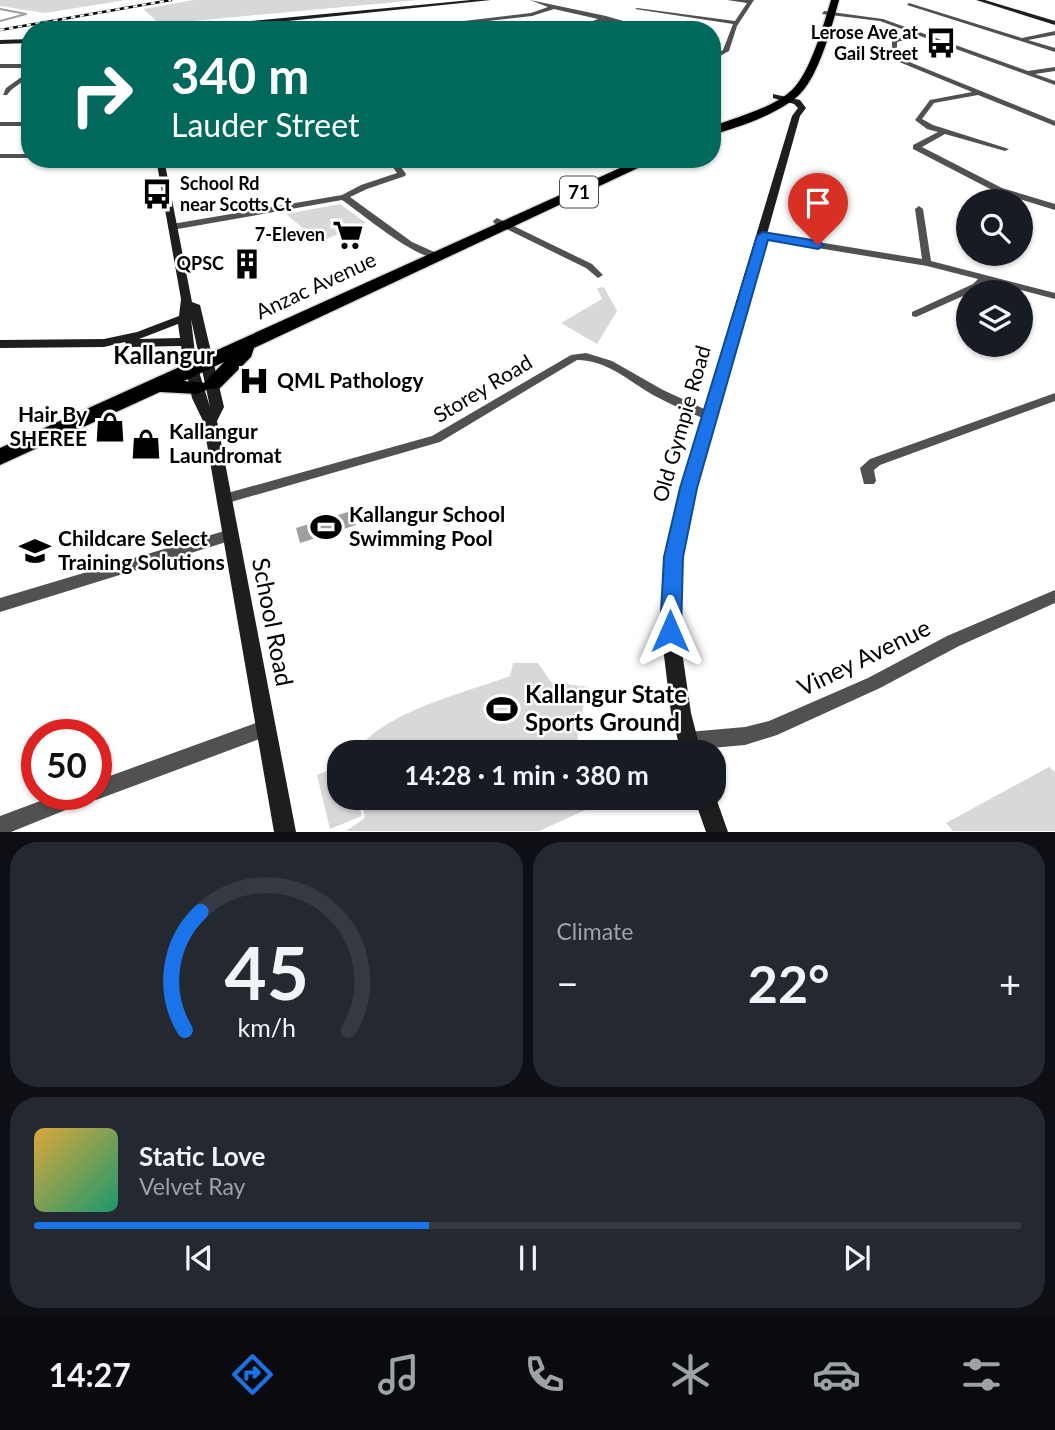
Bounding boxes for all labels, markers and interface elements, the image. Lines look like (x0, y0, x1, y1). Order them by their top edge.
place label: Lerose Ave at Gail Street (811, 21, 918, 64)
bus stop icon: Lerose Ave at Gail Street (924, 26, 958, 60)
text: 340 m (171, 46, 309, 104)
icon: right (56, 49, 147, 140)
text: Lauder Street (171, 105, 359, 144)
place label: School Rd near Scotts Ct (180, 172, 292, 215)
pin (788, 173, 848, 245)
road number: 71 (560, 176, 598, 208)
bus stop icon: School Rd near Scotts Ct (140, 177, 174, 211)
icon: arrive (799, 184, 837, 222)
map controls (956, 189, 1033, 357)
button: search (956, 189, 1033, 266)
supermarket icon: 7-Eleven (331, 218, 365, 252)
place label: 7-Eleven (255, 223, 325, 245)
street label: Anzac Avenue (251, 246, 380, 323)
building icon: QPSC (230, 247, 264, 281)
place label: QPSC (177, 252, 224, 274)
button: layers (956, 280, 1033, 357)
district label: Kallangur (113, 340, 215, 369)
street label: Old Gympie Road (646, 342, 715, 505)
street label: Storey Road (428, 349, 536, 427)
hospital icon: QML Pathology (237, 364, 271, 398)
place label: QML Pathology (277, 367, 424, 392)
place label: Hair By SHEREE (10, 401, 88, 450)
shop icon: Hair By SHEREE (93, 410, 127, 444)
place label: Kallangur Laundromat (169, 418, 282, 467)
shop icon: Kallangur Laundromat (129, 427, 163, 461)
place label: Kallangur School Swimming Pool (349, 501, 505, 550)
sports icon: Kallangur School Swimming Pool (309, 510, 343, 544)
place label: Childcare Select Training Solutions (58, 525, 225, 574)
school or university icon: Childcare Select Training Solutions (18, 534, 52, 568)
street label: School Road (247, 555, 300, 688)
position arrow (633, 594, 707, 668)
street label: Viney Avenue (792, 612, 935, 701)
place label: Kallangur State Sports Ground (525, 679, 687, 736)
sports icon: Kallangur State Sports Ground (485, 692, 519, 726)
speed limit sign: 50 (21, 719, 112, 810)
text: 14:28 · 1 min · 380 m (404, 759, 649, 791)
text: Climate (557, 917, 633, 945)
text: 45 (224, 929, 308, 1017)
text: 22° (748, 952, 830, 1014)
text: − (557, 960, 579, 1006)
text: + (999, 960, 1021, 1006)
text: km/h (237, 1012, 296, 1042)
text: Static Love (139, 1140, 266, 1172)
text: Velvet Ray (139, 1172, 245, 1200)
icon: previous (180, 1239, 218, 1277)
icon: pause (509, 1239, 547, 1277)
icon: next (838, 1239, 876, 1277)
icon: directions (228, 1350, 277, 1399)
icon: music (374, 1350, 423, 1399)
icon: phone (520, 1350, 569, 1399)
icon: climate (666, 1350, 715, 1399)
icon: car (812, 1350, 861, 1399)
icon: filters (957, 1350, 1006, 1399)
text: 14:27 (48, 1355, 131, 1394)

